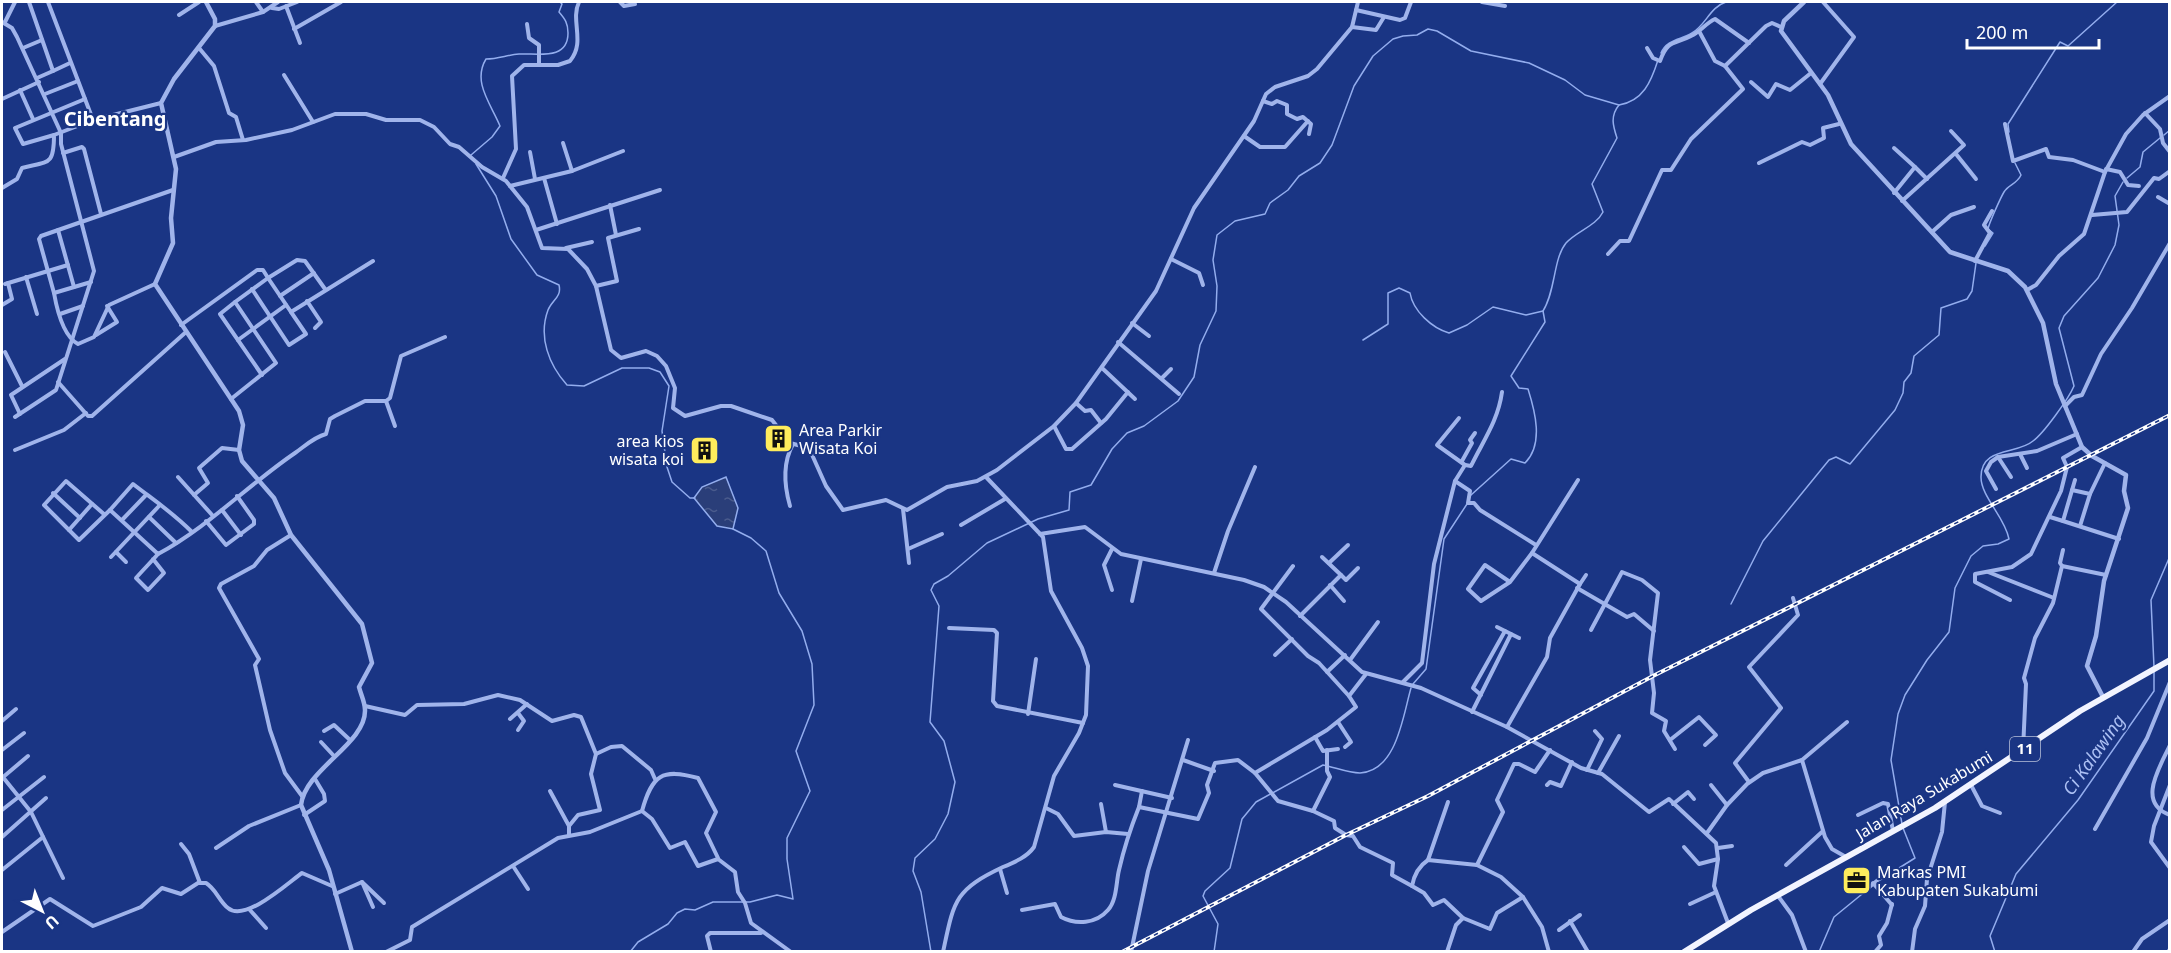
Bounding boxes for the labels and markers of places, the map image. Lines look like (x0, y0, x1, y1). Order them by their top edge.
place label: Area Parkir Wisata Koi (799, 419, 883, 459)
building icon: Area Parkir Wisata Koi (762, 423, 794, 455)
place label: area kios wisata koi (609, 430, 684, 470)
building icon: area kios wisata koi (689, 434, 721, 466)
place label: Markas PMI Kabupaten Sukabumi (1877, 861, 2038, 901)
office icon: Markas PMI Kabupaten Sukabumi (1840, 865, 1872, 897)

